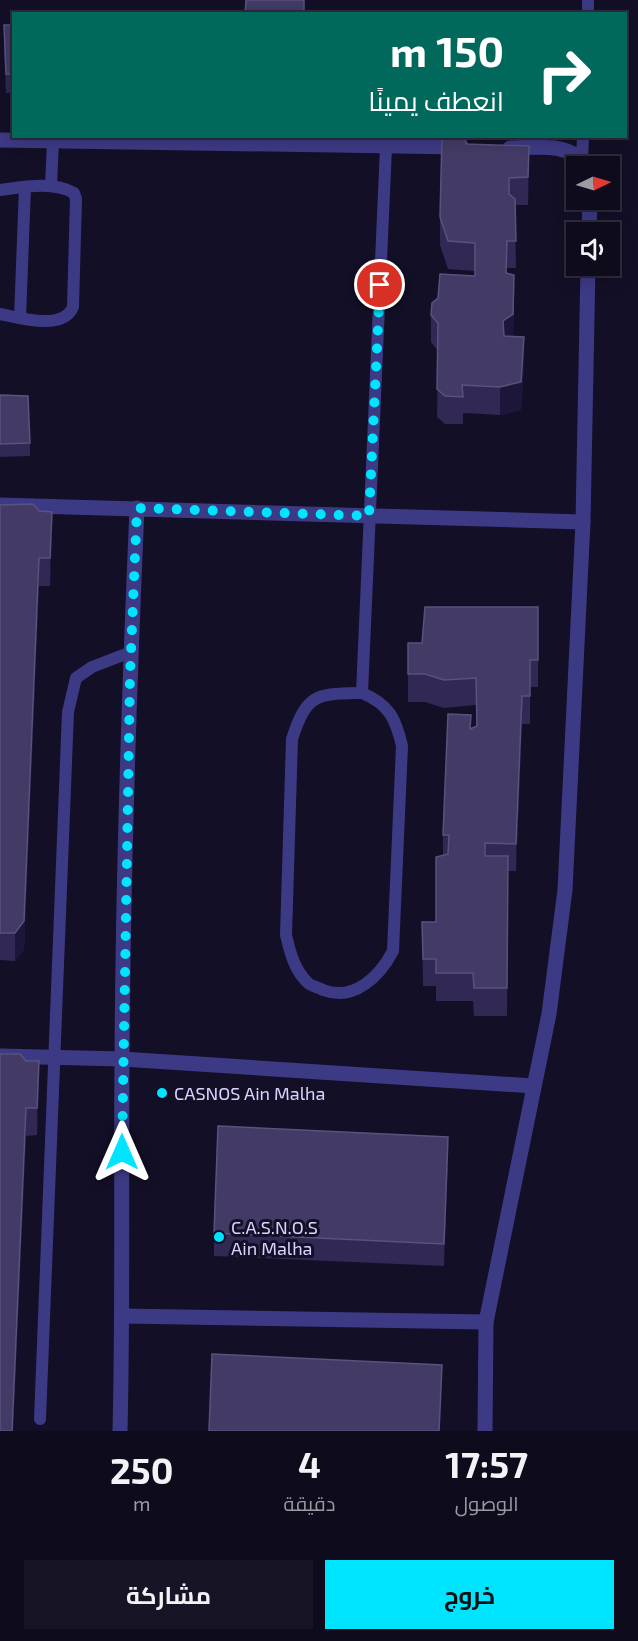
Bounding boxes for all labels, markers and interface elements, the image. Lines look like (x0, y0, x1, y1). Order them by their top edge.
text: 150 m (390, 25, 504, 75)
icon: right (525, 36, 603, 114)
text: انعطف يمينًا (368, 84, 504, 116)
north arrow (566, 156, 620, 210)
map controls (566, 156, 620, 276)
button: sound (566, 222, 620, 276)
pin (354, 259, 405, 310)
icon: arrive (363, 268, 396, 301)
place label: CASNOS Ain Malha (174, 1082, 325, 1104)
marker: CASNOS Ain Malha (155, 1086, 169, 1100)
position arrow (90, 1120, 154, 1184)
place label: C.A.S.N.O.S Ain Malha (231, 1216, 318, 1259)
marker: C.A.S.N.O.S Ain Malha (212, 1230, 226, 1244)
text: 4 (298, 1442, 321, 1485)
text: 17:57 (445, 1442, 528, 1485)
text: 250 (110, 1448, 173, 1491)
text: m (133, 1491, 150, 1515)
text: دقيقة (283, 1491, 335, 1515)
text: الوصول (455, 1491, 519, 1515)
button: مشاركة (24, 1560, 313, 1629)
button: خروج (325, 1560, 614, 1629)

